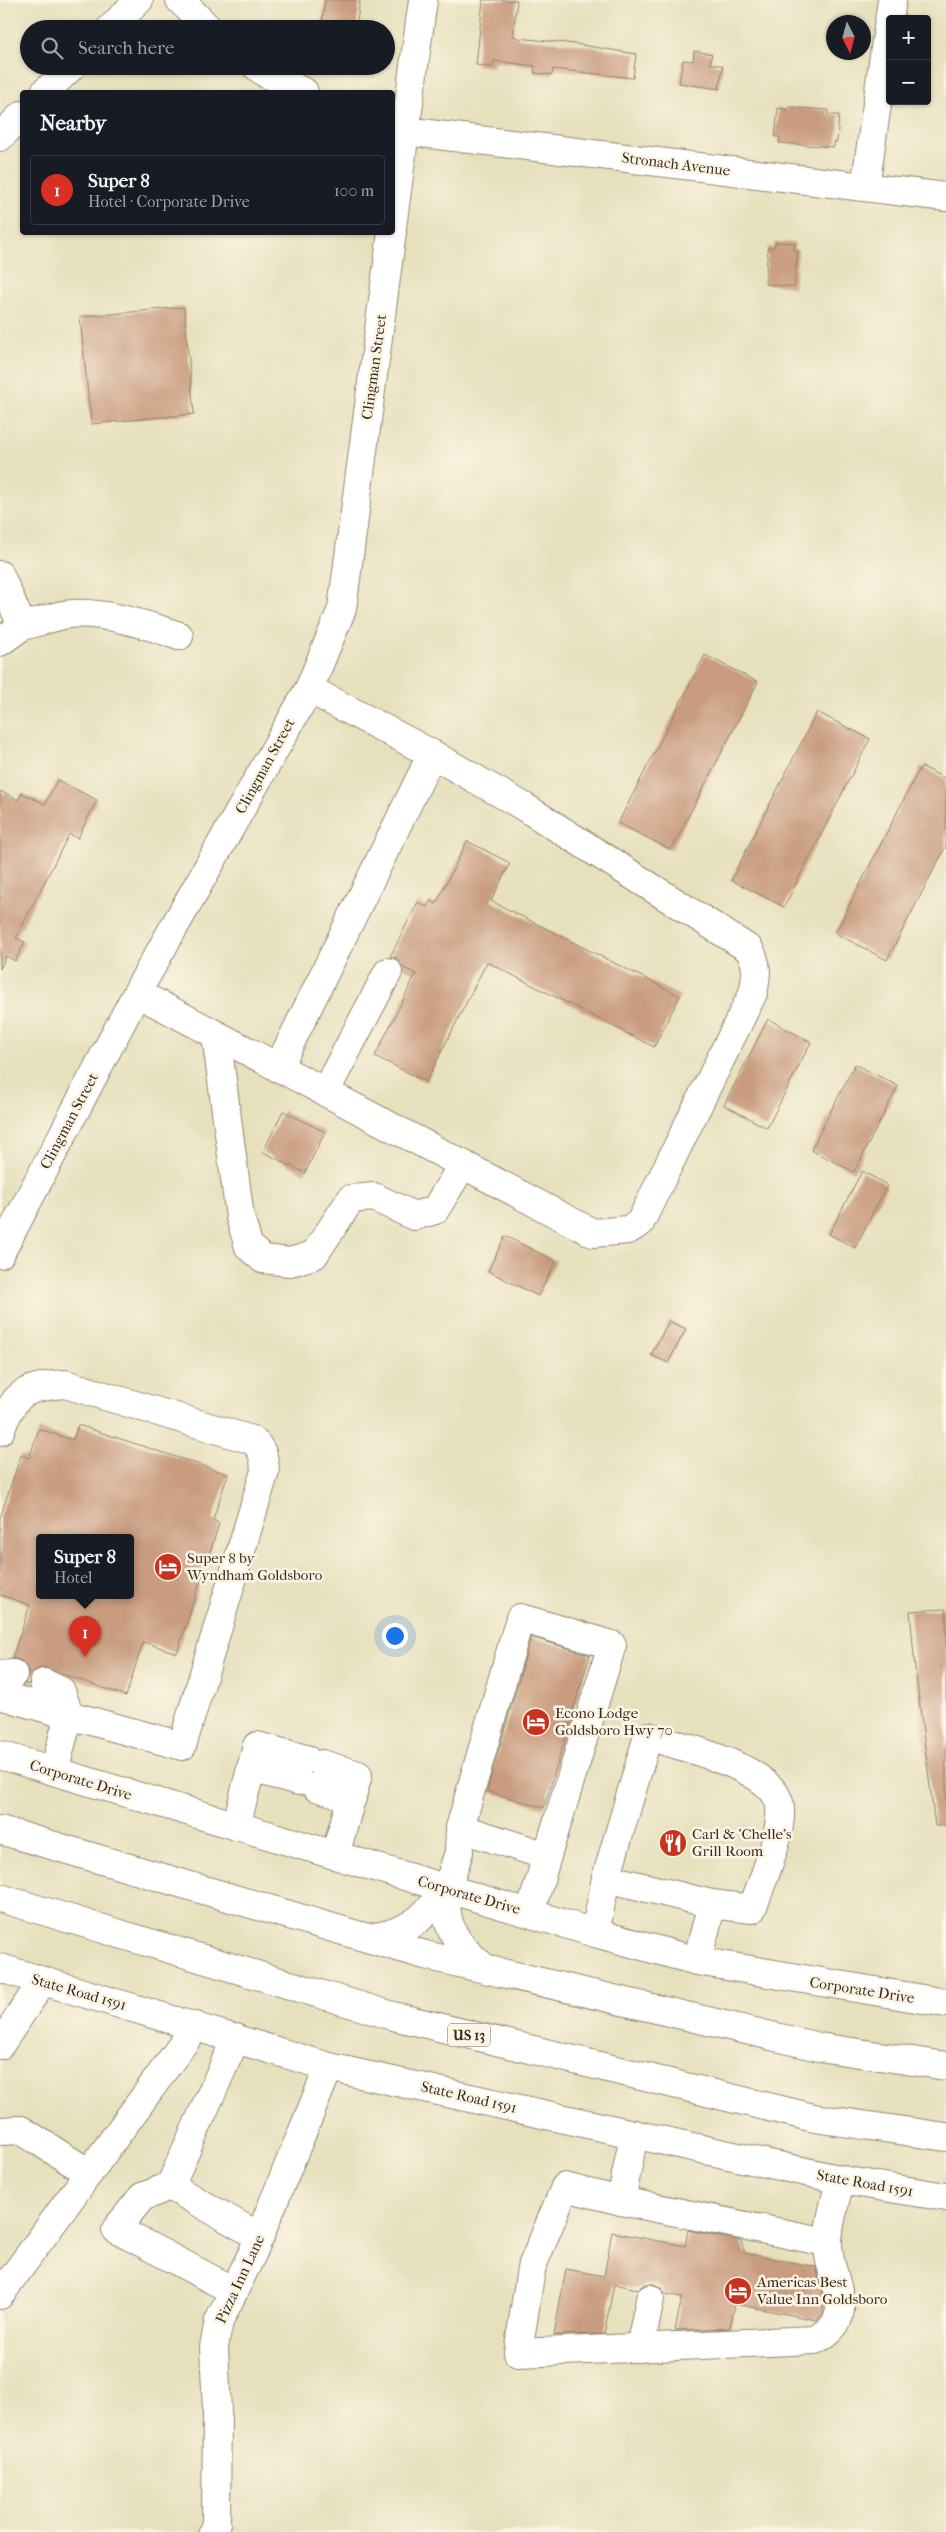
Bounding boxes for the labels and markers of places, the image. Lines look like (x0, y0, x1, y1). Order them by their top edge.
place label: Super 8 by Wyndham Goldsboro (186, 1549, 323, 1584)
hotel icon: Super 8 by Wyndham Goldsboro (153, 1552, 183, 1582)
pin: 1 (69, 1616, 101, 1657)
place label: Econo Lodge Goldsboro Hwy 70 (555, 1704, 673, 1739)
hotel icon: Econo Lodge Goldsboro Hwy 70 (521, 1707, 551, 1737)
place label: Carl & 'Chelle's Grill Room (692, 1825, 792, 1860)
restaurant icon: Carl & 'Chelle's Grill Room (658, 1828, 688, 1858)
place label: Americas Best Value Inn Goldsboro (756, 2273, 888, 2308)
hotel icon: Americas Best Value Inn Goldsboro (723, 2276, 753, 2306)

